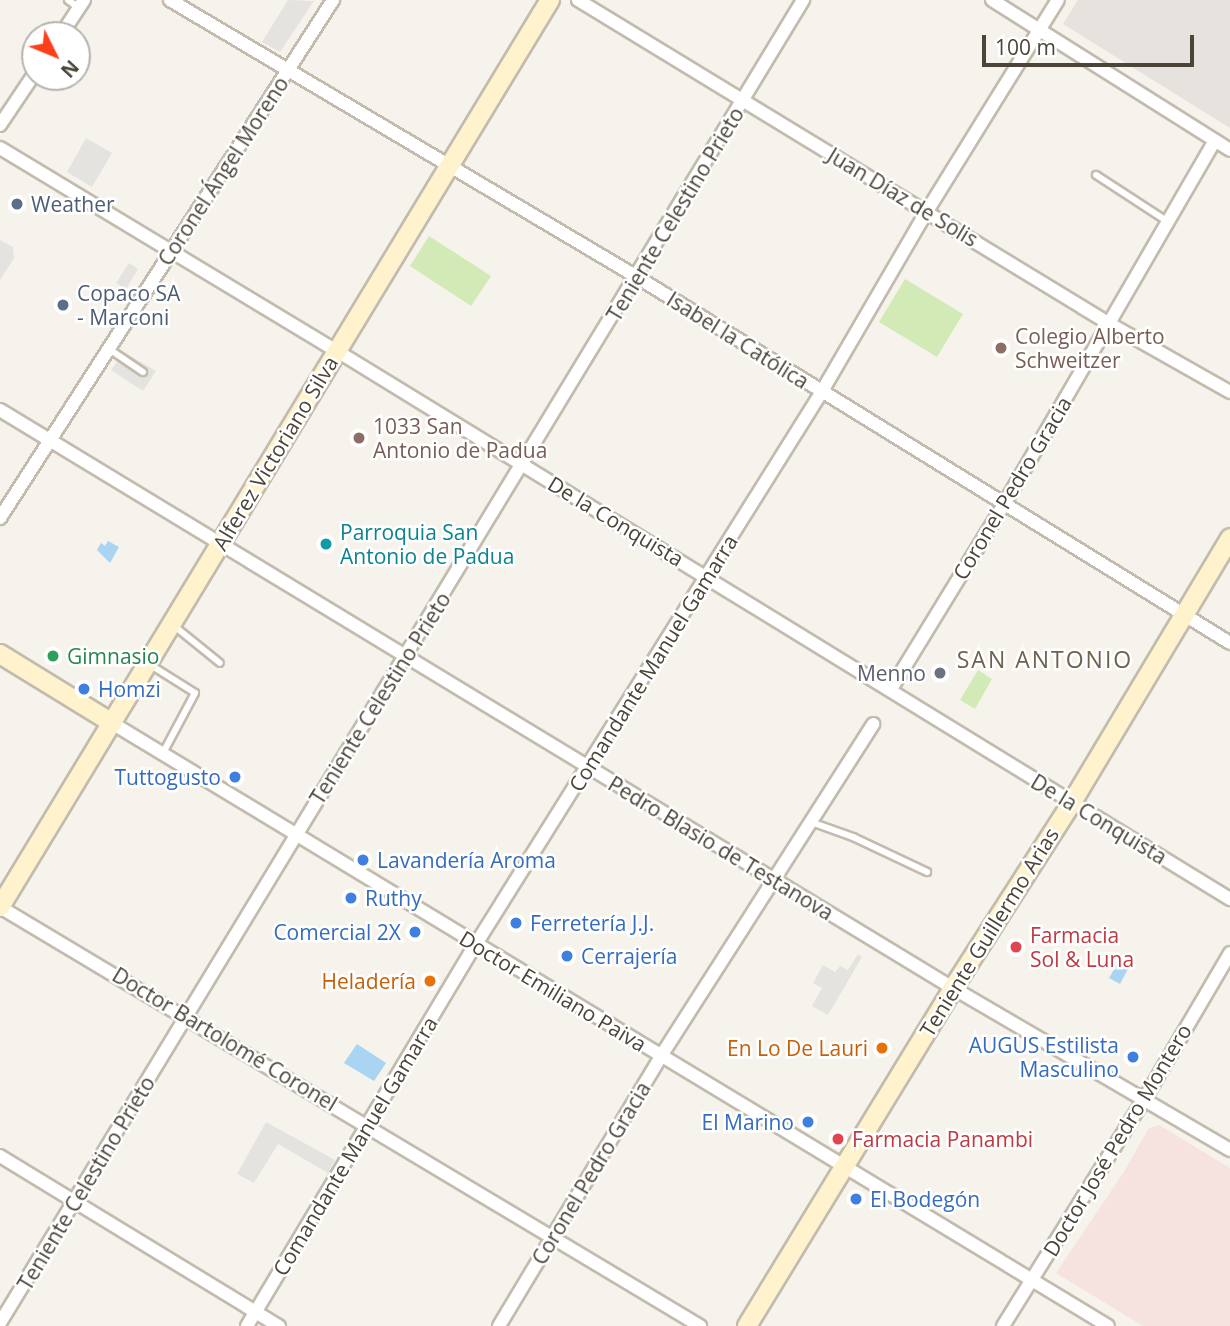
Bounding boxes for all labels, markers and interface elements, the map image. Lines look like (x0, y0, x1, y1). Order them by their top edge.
north arrow (21, 21, 91, 91)
scale bar (985, 21, 1197, 65)
text: 100 m (995, 33, 1056, 61)
text: N (55, 54, 85, 83)
street label: Coronel Ángel Moreno (153, 72, 293, 270)
street label: Teniente Celestino Prieto (601, 102, 749, 326)
street label: Juan Díaz de Solis (823, 142, 983, 252)
place label: Weather (31, 191, 115, 217)
marker: Weather (9, 196, 25, 212)
place label: Copaco SA - Marconi (77, 280, 180, 330)
street label: Isabel la Católica (662, 286, 814, 394)
marker: Copaco SA - Marconi (55, 297, 71, 313)
place label: Colegio Alberto Schweitzer (1015, 323, 1165, 373)
marker: Colegio Alberto Schweitzer (993, 340, 1009, 356)
street label: Alferez Victoriano Silva (207, 351, 343, 555)
street label: Coronel Pedro Gracia (947, 392, 1077, 584)
place label: 1033 San Antonio de Padua (373, 413, 547, 463)
marker: 1033 San Antonio de Padua (351, 430, 367, 446)
street label: De la Conquista (544, 471, 688, 571)
place label: Parroquia San Antonio de Padua (340, 519, 514, 569)
street label: Comandante Manuel Gamarra (563, 530, 743, 796)
marker: Parroquia San Antonio de Padua (318, 536, 334, 552)
street label: Teniente Celestino Prieto (304, 587, 456, 809)
place label: Gimnasio (67, 643, 160, 669)
district label: SAN ANTONIO (958, 645, 1132, 673)
marker: Gimnasio (45, 648, 61, 664)
place label: Menno (857, 660, 926, 686)
marker: Menno (932, 665, 948, 681)
place label: Homzi (98, 676, 161, 702)
marker: Homzi (76, 681, 92, 697)
place label: Tuttogusto (115, 764, 221, 790)
marker: Tuttogusto (227, 769, 243, 785)
street label: De la Conquista (1027, 769, 1171, 869)
street label: Pedro Blasio de Testanova (604, 771, 838, 925)
street label: Teniente Guillermo Arias (914, 823, 1064, 1041)
place label: Lavandería Aroma (377, 847, 556, 873)
marker: Lavandería Aroma (355, 852, 371, 868)
place label: Ruthy (365, 885, 422, 911)
marker: Ruthy (343, 890, 359, 906)
place label: Ferretería J.J. (530, 910, 654, 936)
marker: Ferretería J.J. (508, 915, 524, 931)
place label: Comercial 2X (273, 919, 401, 945)
place label: Farmacia Sol & Luna (1030, 922, 1134, 972)
marker: Comercial 2X (407, 924, 423, 940)
street label: Doctor Emiliano Paiva (455, 925, 651, 1057)
marker: Farmacia Sol & Luna (1008, 939, 1024, 955)
place label: Cerrajería (581, 943, 677, 969)
marker: Cerrajería (559, 948, 575, 964)
street label: Doctor Bartolomé Coronel (108, 962, 342, 1116)
place label: Heladería (322, 968, 416, 994)
marker: Heladería (422, 973, 438, 989)
street label: Comandante Manuel Gamarra (268, 1012, 442, 1280)
street label: Doctor José Pedro Montero (1038, 1019, 1196, 1261)
place label: AUGUS Estilista Masculino (969, 1032, 1119, 1082)
place label: En Lo De Lauri (727, 1035, 868, 1061)
marker: En Lo De Lauri (874, 1040, 890, 1056)
marker: AUGUS Estilista Masculino (1125, 1049, 1141, 1065)
street label: Teniente Celestino Prieto (12, 1071, 160, 1295)
street label: Coronel Pedro Gracia (526, 1077, 656, 1269)
place label: El Marino (702, 1109, 794, 1135)
marker: El Marino (800, 1114, 816, 1130)
place label: Farmacia Panambi (852, 1126, 1033, 1152)
marker: Farmacia Panambi (830, 1131, 846, 1147)
place label: El Bodegón (870, 1186, 980, 1212)
marker: El Bodegón (848, 1191, 864, 1207)

